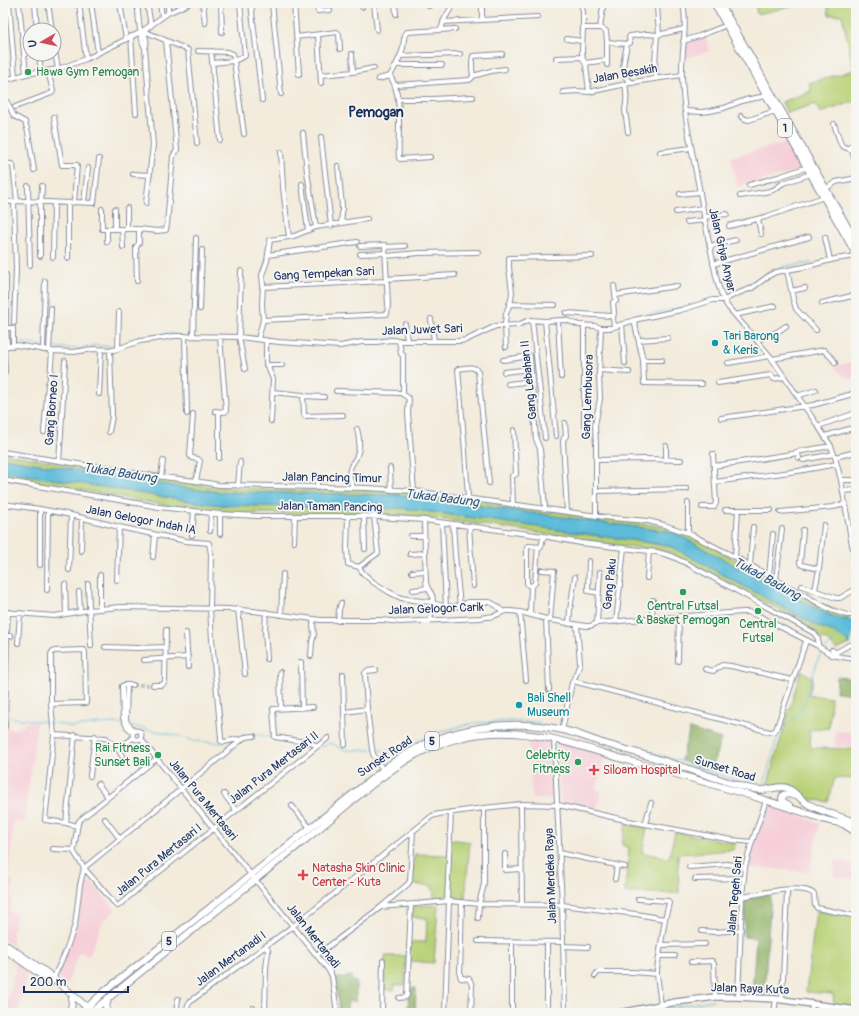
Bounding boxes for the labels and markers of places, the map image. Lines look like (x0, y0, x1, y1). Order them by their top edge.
place label: Hawa Gym Pemogan (36, 65, 140, 80)
marker: Hawa Gym Pemogan (23, 67, 33, 77)
place label: Tari Barong & Keris (723, 329, 779, 358)
marker: Tari Barong & Keris (710, 338, 720, 348)
marker: Central Futsal & Basket Pemogan (678, 587, 688, 597)
place label: Central Futsal & Basket Pemogan (636, 599, 730, 628)
marker: Central Futsal (753, 606, 763, 616)
place label: Central Futsal (739, 617, 777, 646)
place label: Bali Shell Museum (527, 691, 571, 720)
marker: Bali Shell Museum (514, 700, 524, 710)
place label: Rai Fitness Sunset Bali (94, 741, 151, 770)
place label: Celebrity Fitness (526, 748, 571, 777)
marker: Rai Fitness Sunset Bali (153, 750, 163, 760)
marker: Celebrity Fitness (573, 757, 583, 767)
place label: Siloam Hospital (603, 763, 681, 778)
marker: Siloam Hospital (588, 764, 600, 776)
place label: Natasha Skin Clinic Center - Kuta (312, 861, 406, 890)
marker: Natasha Skin Clinic Center - Kuta (297, 869, 309, 881)

